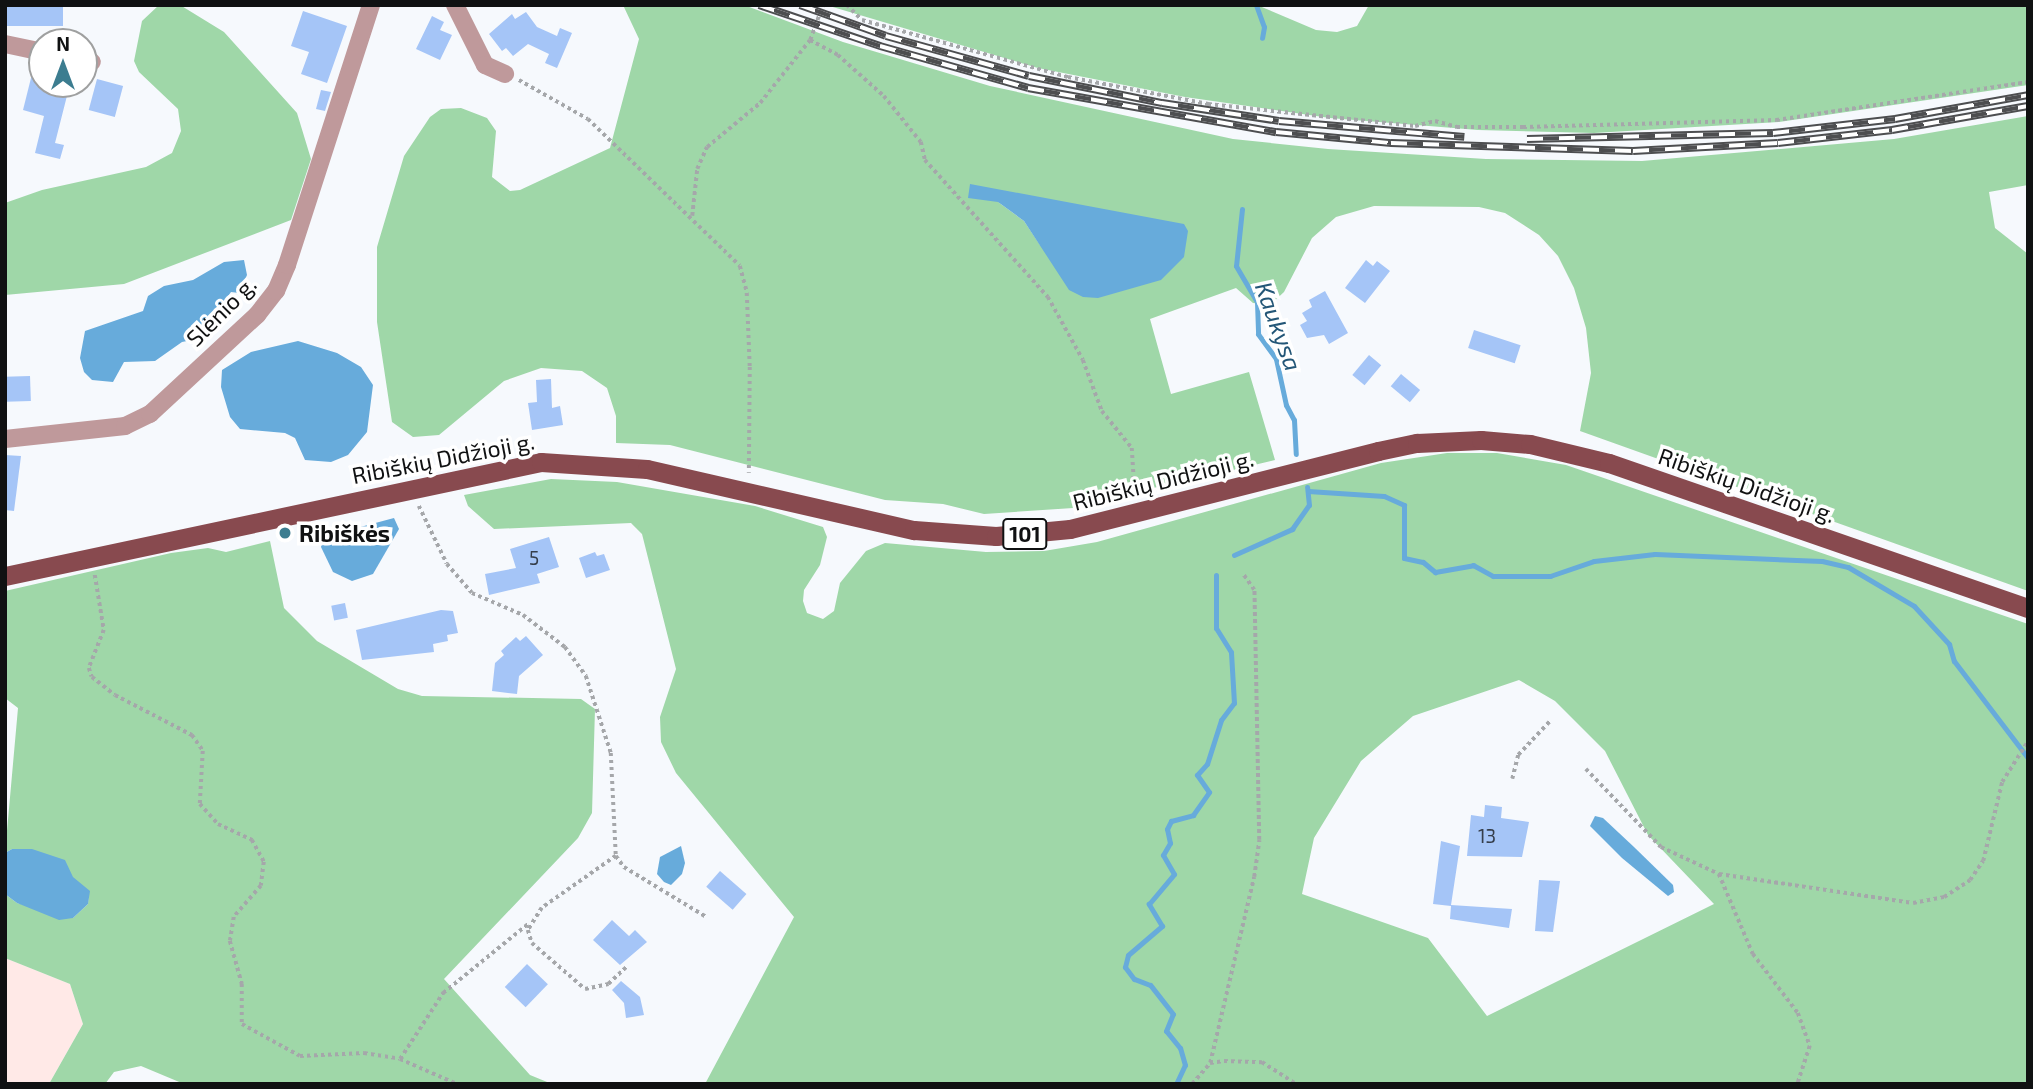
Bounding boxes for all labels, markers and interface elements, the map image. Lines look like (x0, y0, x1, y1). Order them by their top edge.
north arrow (28, 28, 98, 98)
text: N (56, 32, 70, 55)
street label: Slėnio g. (180, 270, 262, 352)
water label: Kaukysa (1250, 278, 1308, 374)
street label: Ribiškių Didžioji g. (349, 427, 537, 489)
street label: Ribiškių Didžioji g. (1655, 442, 1839, 528)
street label: Ribiškių Didžioji g. (1070, 444, 1256, 516)
road number: 101 (1002, 516, 1048, 552)
place label: Ribiškės (299, 519, 390, 547)
marker: Ribiškės (277, 525, 293, 541)
house number: 5 (529, 547, 539, 569)
house number: 13 (1478, 825, 1496, 847)

